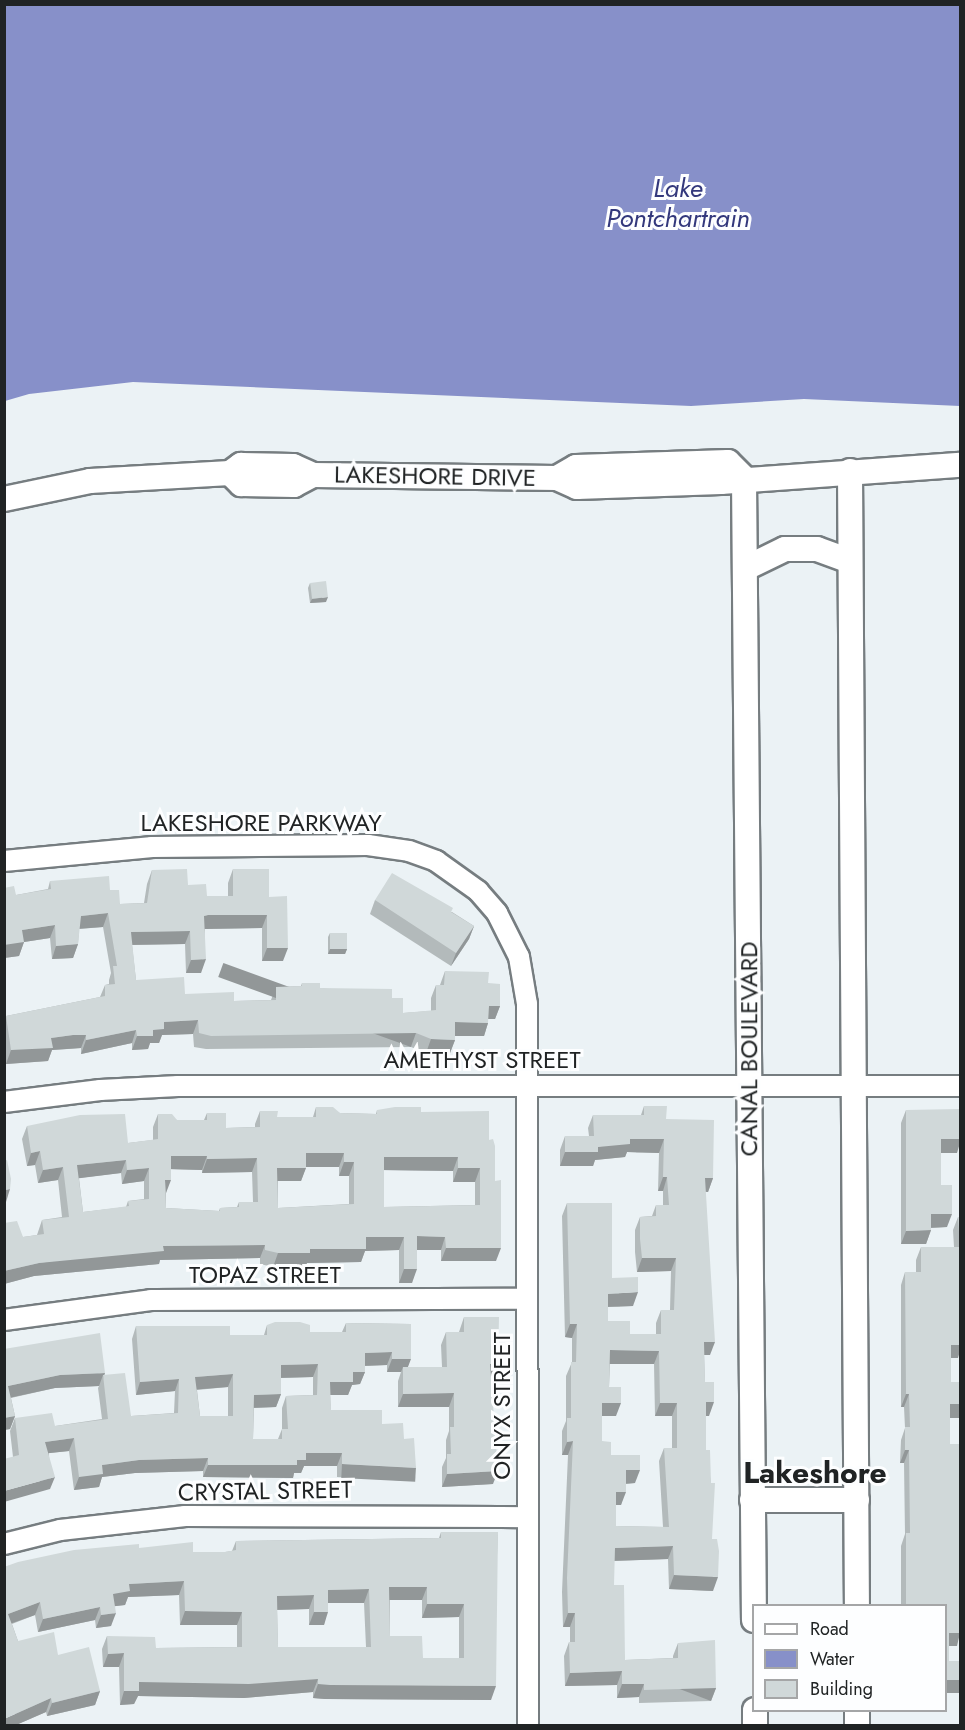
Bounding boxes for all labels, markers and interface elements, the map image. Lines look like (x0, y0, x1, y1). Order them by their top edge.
water label: Lake Pontchartrain (606, 173, 750, 234)
street label: LAKESHORE DRIVE (334, 460, 536, 492)
street label: LAKESHORE PARKWAY (140, 809, 382, 837)
street label: CANAL BOULEVARD (735, 942, 763, 1156)
street label: AMETHYST STREET (383, 1046, 581, 1074)
street label: TOPAZ STREET (189, 1261, 341, 1289)
street label: ONYX STREET (488, 1332, 516, 1480)
district label: Lakeshore (743, 1455, 887, 1491)
street label: CRYSTAL STREET (178, 1475, 352, 1507)
legend (752, 1604, 947, 1712)
text: Road (810, 1616, 849, 1642)
text: Water (810, 1646, 854, 1672)
text: Building (810, 1676, 873, 1702)

